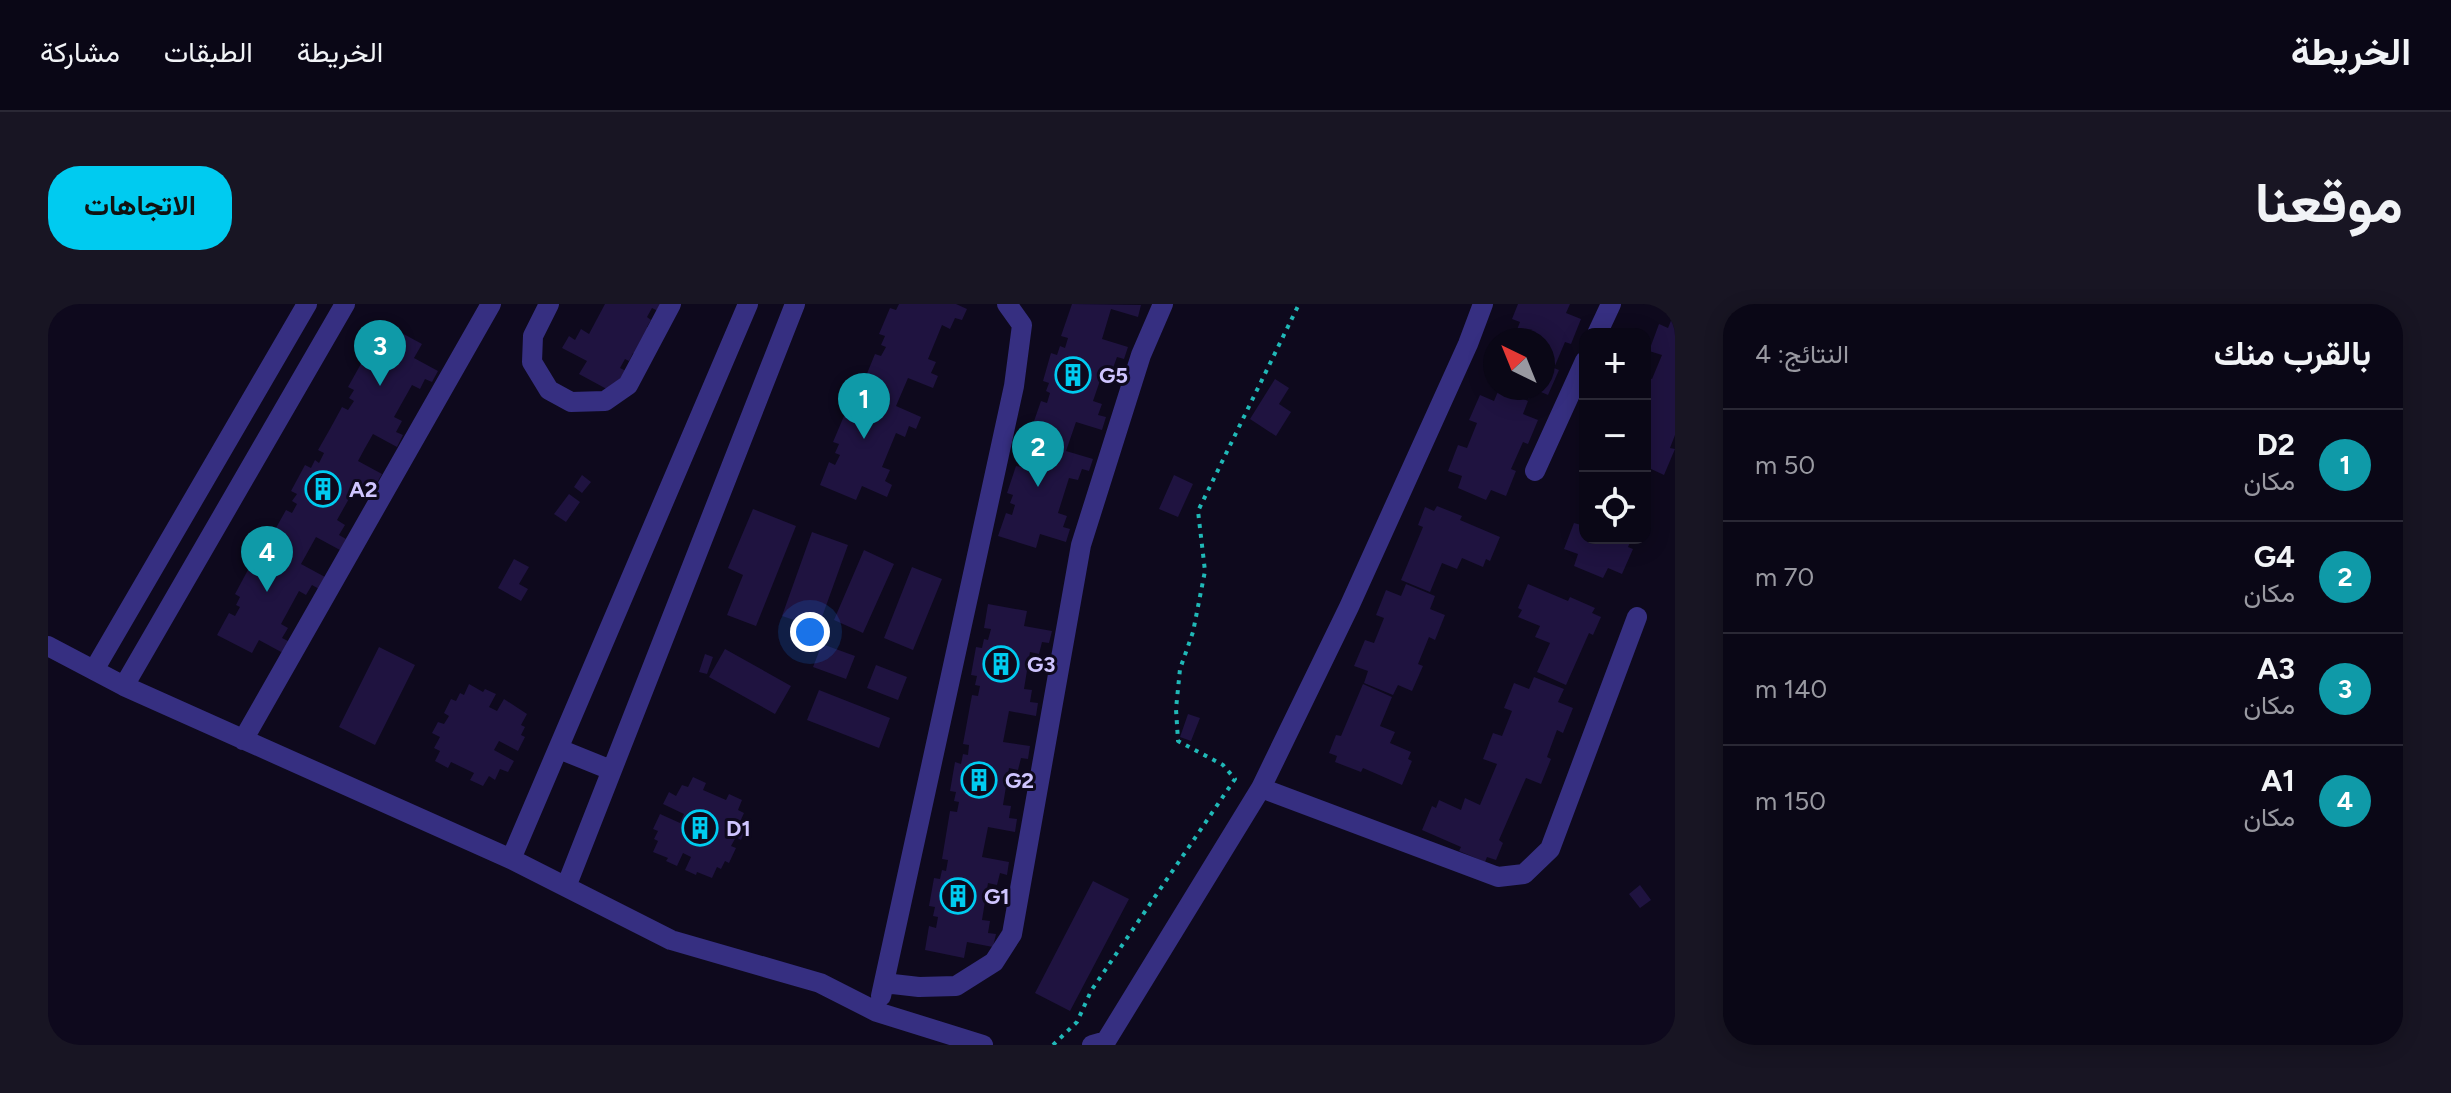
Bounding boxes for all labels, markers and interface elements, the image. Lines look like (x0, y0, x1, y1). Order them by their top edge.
text: الخريطة (2291, 29, 2411, 75)
text: مشاركة (40, 35, 120, 69)
text: الطبقات (164, 35, 253, 69)
text: الخريطة (297, 35, 383, 69)
button: الاتجاهات (48, 166, 232, 250)
text: موقعنا (2255, 169, 2403, 236)
pin: 3 (354, 320, 406, 386)
north arrow (1483, 328, 1555, 400)
map controls (1579, 328, 1651, 544)
button: + (1579, 328, 1651, 400)
text: بالقرب منك (2214, 333, 2371, 374)
text: النتائج: 4 (1755, 338, 1849, 370)
building icon: G5 (1054, 356, 1092, 394)
place label: G5 (1099, 362, 1128, 389)
pin: 1 (838, 373, 890, 439)
button: − (1579, 400, 1651, 472)
pin: 2 (1012, 421, 1064, 487)
text: D2 (2257, 426, 2295, 463)
text: 50 m (1755, 449, 1815, 481)
text: 1 (2340, 449, 2351, 481)
text: مكان (2243, 465, 2295, 497)
building icon: A2 (304, 470, 342, 508)
button: locate (1579, 472, 1651, 544)
place label: A2 (349, 476, 377, 503)
pin: 4 (241, 526, 293, 592)
text: G4 (2254, 538, 2295, 575)
text: 70 m (1755, 561, 1814, 593)
text: 2 (2337, 561, 2353, 593)
text: مكان (2243, 577, 2295, 609)
your location (790, 612, 830, 652)
building icon: G3 (982, 645, 1020, 683)
text: A3 (2257, 650, 2295, 687)
place label: G3 (1027, 651, 1056, 678)
text: 140 m (1755, 673, 1827, 705)
text: 3 (2338, 673, 2352, 705)
text: مكان (2243, 689, 2295, 721)
building icon: G2 (960, 761, 998, 799)
text: A1 (2261, 762, 2295, 799)
place label: G2 (1005, 767, 1034, 794)
text: 150 m (1755, 785, 1826, 817)
text: 4 (2337, 785, 2353, 817)
text: مكان (2243, 801, 2295, 833)
building icon: D1 (681, 809, 719, 847)
place label: D1 (726, 815, 751, 842)
building icon: G1 (939, 877, 977, 915)
place label: G1 (984, 883, 1010, 910)

